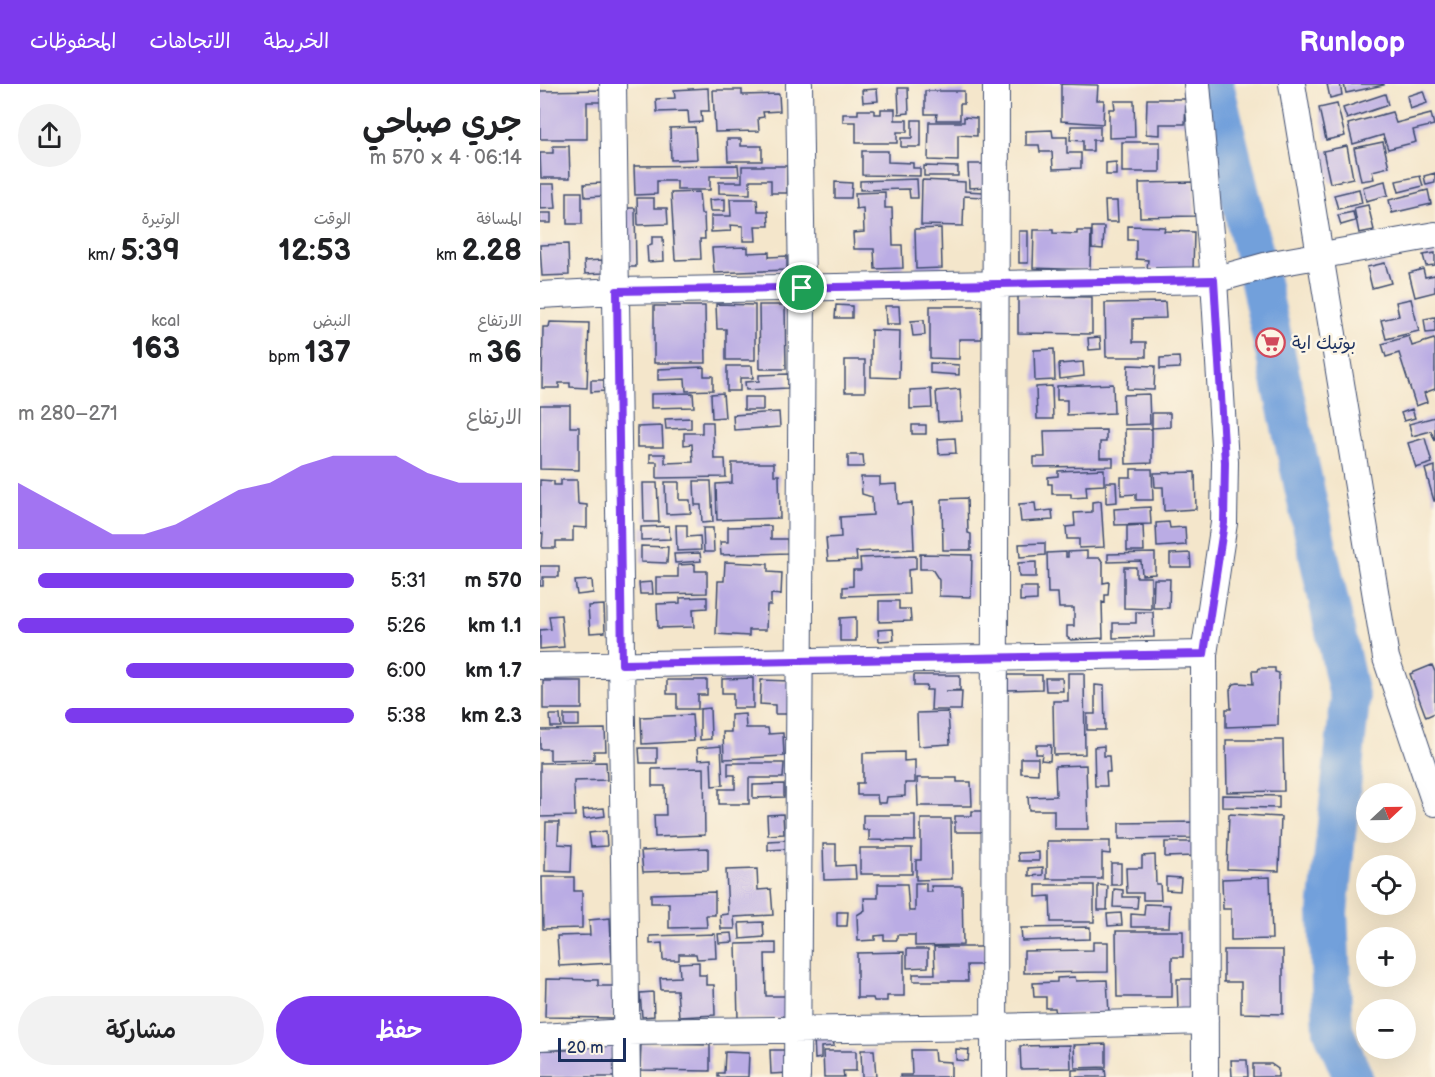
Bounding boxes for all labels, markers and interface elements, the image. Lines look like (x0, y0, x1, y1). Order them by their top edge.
text: Runloop (1299, 26, 1405, 59)
text: المحفوظات (30, 29, 116, 54)
text: الاتجاهات (149, 29, 231, 54)
text: الخريطة (264, 29, 329, 54)
text: جري صباحي (362, 103, 522, 143)
button: share (18, 104, 81, 167)
text: 06:14 · 4 × 570 m (370, 146, 522, 170)
text: الوتيرة (141, 210, 180, 229)
text: الوقت (314, 210, 351, 229)
text: المسافة (476, 210, 522, 229)
text: 5:39 (120, 233, 180, 269)
text: 12:53 (278, 233, 351, 269)
text: 2.28 (461, 233, 522, 269)
text: /km (88, 246, 120, 265)
text: km (436, 246, 461, 265)
pin (776, 262, 827, 313)
icon: arrive (785, 271, 818, 304)
text: kcal (151, 312, 180, 331)
text: النبض (313, 312, 351, 331)
text: الارتفاع (477, 312, 522, 331)
supermarket icon: بوتيك اية (1255, 327, 1287, 359)
text: 163 (132, 331, 180, 367)
place label: بوتيك اية (1292, 333, 1356, 354)
text: 137 (304, 335, 351, 371)
text: 36 (486, 335, 522, 371)
text: bpm (268, 348, 304, 367)
text: m (469, 348, 486, 367)
text: 271–280 m (18, 402, 118, 426)
text: الارتفاع (466, 406, 522, 430)
text: 5:31 (390, 569, 426, 593)
text: 570 m (464, 569, 522, 593)
text: 5:26 (386, 614, 426, 638)
text: 1.1 km (468, 614, 522, 638)
text: 6:00 (386, 659, 426, 683)
text: 1.7 km (465, 659, 522, 683)
text: 5:38 (387, 704, 426, 728)
text: 2.3 km (461, 704, 522, 728)
north arrow (1356, 783, 1416, 843)
map controls (1356, 783, 1416, 1059)
button: locate (1356, 855, 1416, 915)
button: + (1356, 927, 1416, 987)
button: مشاركة (18, 996, 264, 1065)
button: حفظ (276, 996, 522, 1065)
button: − (1356, 999, 1416, 1059)
scale bar (558, 1035, 626, 1062)
text: 20 m (567, 1039, 603, 1058)

